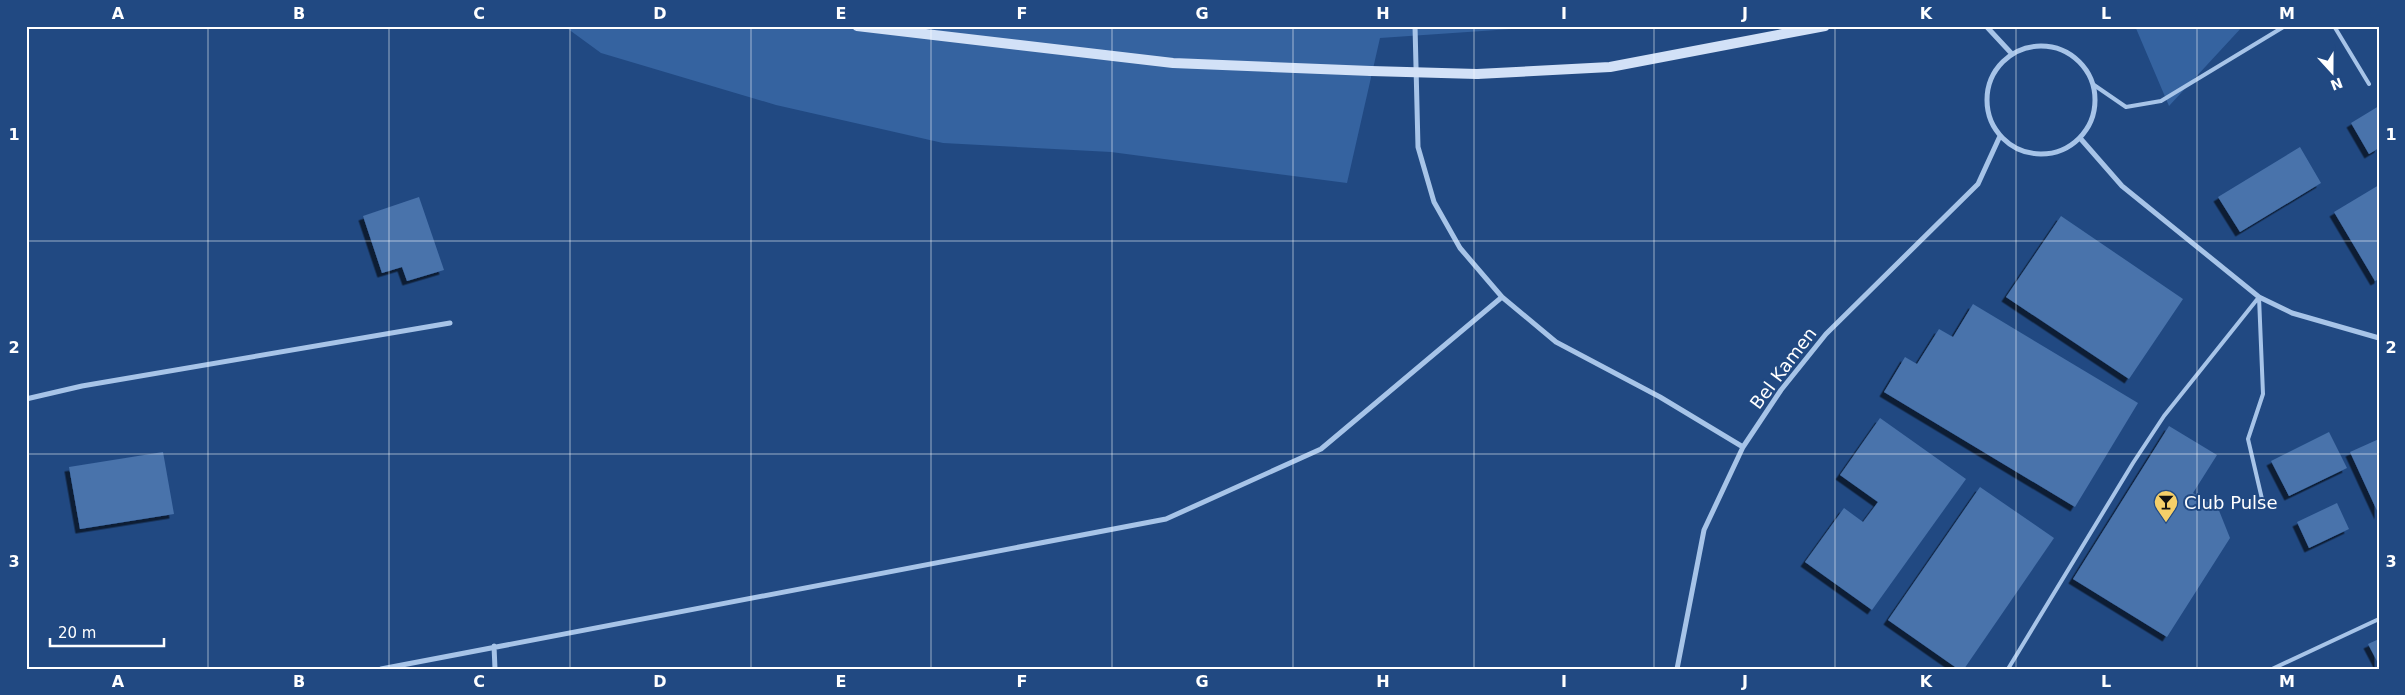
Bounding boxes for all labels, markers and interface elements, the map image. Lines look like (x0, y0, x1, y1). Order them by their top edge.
text: A (112, 4, 125, 23)
text: B (293, 4, 305, 23)
text: C (473, 4, 485, 23)
text: D (653, 4, 667, 23)
text: E (836, 4, 846, 23)
text: F (1017, 4, 1027, 23)
text: G (1195, 4, 1209, 23)
text: H (1376, 4, 1390, 23)
text: I (1561, 4, 1567, 23)
text: J (1741, 4, 1748, 23)
text: K (1920, 4, 1933, 23)
text: L (2101, 4, 2111, 23)
text: M (2279, 4, 2295, 23)
north arrow (2308, 48, 2358, 98)
text: N (2328, 75, 2345, 94)
text: 1 (8, 125, 20, 144)
text: 1 (2385, 125, 2397, 144)
street label: Bel Kamen (1746, 323, 1820, 413)
text: 2 (8, 338, 20, 357)
text: 2 (2385, 338, 2397, 357)
bar icon: Club Pulse (2153, 489, 2179, 523)
place label: Club Pulse (2184, 492, 2278, 513)
text: 3 (8, 552, 20, 571)
text: 3 (2385, 552, 2397, 571)
scale bar (50, 615, 164, 647)
text: 20 m (58, 624, 96, 642)
text: A (112, 672, 125, 691)
text: B (293, 672, 305, 691)
text: C (473, 672, 485, 691)
text: D (653, 672, 667, 691)
text: E (836, 672, 846, 691)
text: F (1017, 672, 1027, 691)
text: G (1195, 672, 1209, 691)
text: H (1376, 672, 1390, 691)
text: I (1561, 672, 1567, 691)
text: J (1741, 672, 1748, 691)
text: K (1920, 672, 1933, 691)
text: L (2101, 672, 2111, 691)
text: M (2279, 672, 2295, 691)

